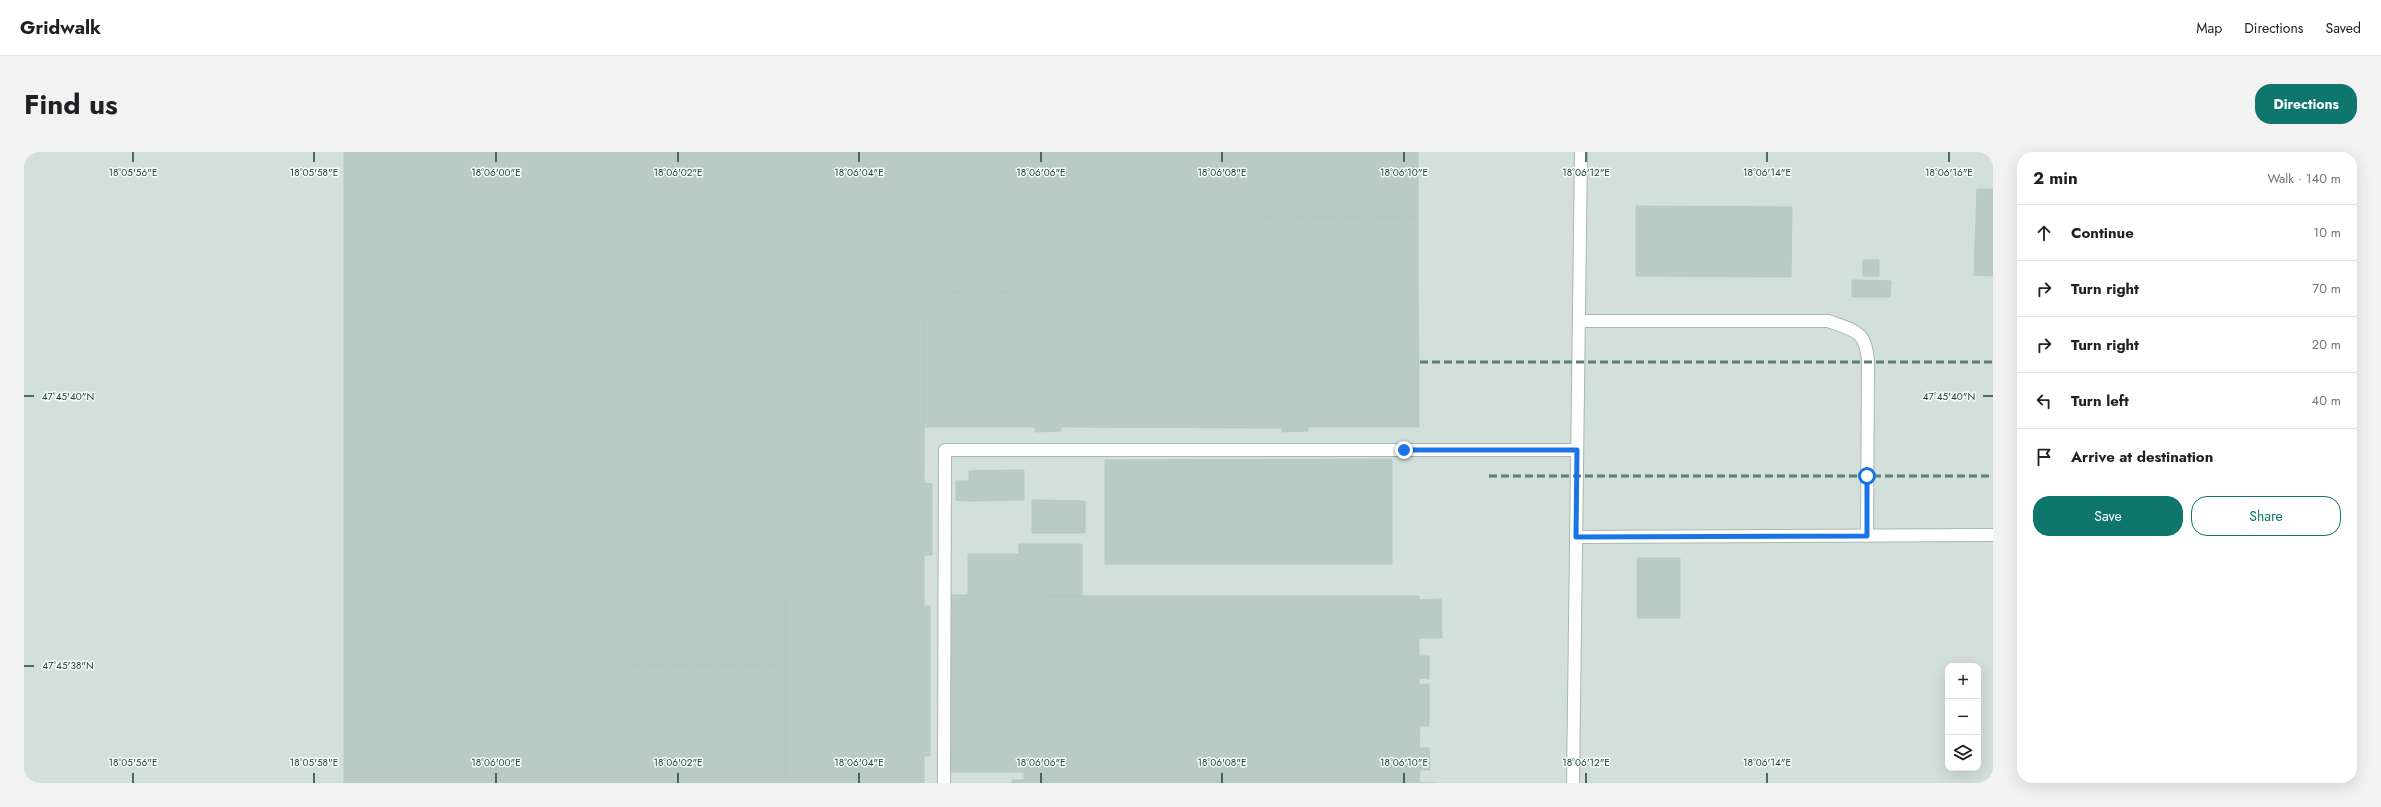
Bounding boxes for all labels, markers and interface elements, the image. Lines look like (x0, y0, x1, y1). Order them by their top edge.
text: Gridwalk (20, 14, 101, 41)
text: Map (2196, 18, 2222, 38)
text: Directions (2244, 18, 2304, 38)
text: Saved (2326, 18, 2361, 38)
text: Find us (24, 84, 118, 125)
button: Directions (2255, 84, 2357, 124)
text: 18°05'56"E (109, 165, 157, 180)
text: 18°05'58"E (290, 165, 338, 180)
text: 18°06'00"E (471, 165, 521, 180)
text: 18°06'02"E (653, 165, 703, 180)
text: 18°06'04"E (834, 165, 884, 180)
text: 18°06'06"E (1016, 165, 1066, 180)
text: 18°06'08"E (1198, 165, 1246, 180)
text: 18°06'10"E (1380, 165, 1428, 180)
text: 18°06'12"E (1562, 165, 1610, 180)
text: 18°06'14"E (1743, 165, 1791, 180)
text: 18°06'16"E (1925, 165, 1973, 180)
text: 2 min (2033, 166, 2078, 190)
text: Walk · 140 m (2267, 169, 2341, 188)
icon: ahead (2033, 222, 2055, 244)
text: Continue (2071, 222, 2134, 244)
text: 10 m (2313, 223, 2341, 242)
icon: right (2033, 278, 2055, 300)
text: Turn right (2071, 278, 2139, 300)
text: 70 m (2312, 279, 2341, 298)
icon: right (2033, 334, 2055, 356)
text: Turn right (2071, 334, 2139, 356)
text: 20 m (2312, 335, 2341, 354)
text: 47°45'40"N (42, 389, 94, 404)
text: 47°45'40"N (1923, 389, 1975, 404)
icon: left (2033, 390, 2055, 412)
text: Turn left (2071, 390, 2129, 412)
text: 40 m (2312, 391, 2341, 410)
route end (1395, 441, 1413, 459)
icon: arrive (2033, 446, 2055, 468)
text: Arrive at destination (2071, 446, 2213, 468)
route start (1858, 467, 1876, 485)
button: Save (2033, 496, 2183, 536)
button: Share (2191, 496, 2341, 536)
text: 47°45'38"N (42, 658, 94, 673)
map controls (1945, 663, 1981, 771)
button: + (1945, 663, 1981, 699)
button: − (1945, 699, 1981, 735)
button: layers (1945, 735, 1981, 771)
text: 18°05'56"E (109, 755, 157, 770)
text: 18°05'58"E (290, 755, 338, 770)
text: 18°06'00"E (471, 755, 521, 770)
text: 18°06'02"E (653, 755, 703, 770)
text: 18°06'04"E (834, 755, 884, 770)
text: 18°06'06"E (1016, 755, 1066, 770)
text: 18°06'08"E (1198, 755, 1246, 770)
text: 18°06'10"E (1380, 755, 1428, 770)
text: 18°06'12"E (1562, 755, 1610, 770)
text: 18°06'14"E (1743, 755, 1791, 770)

